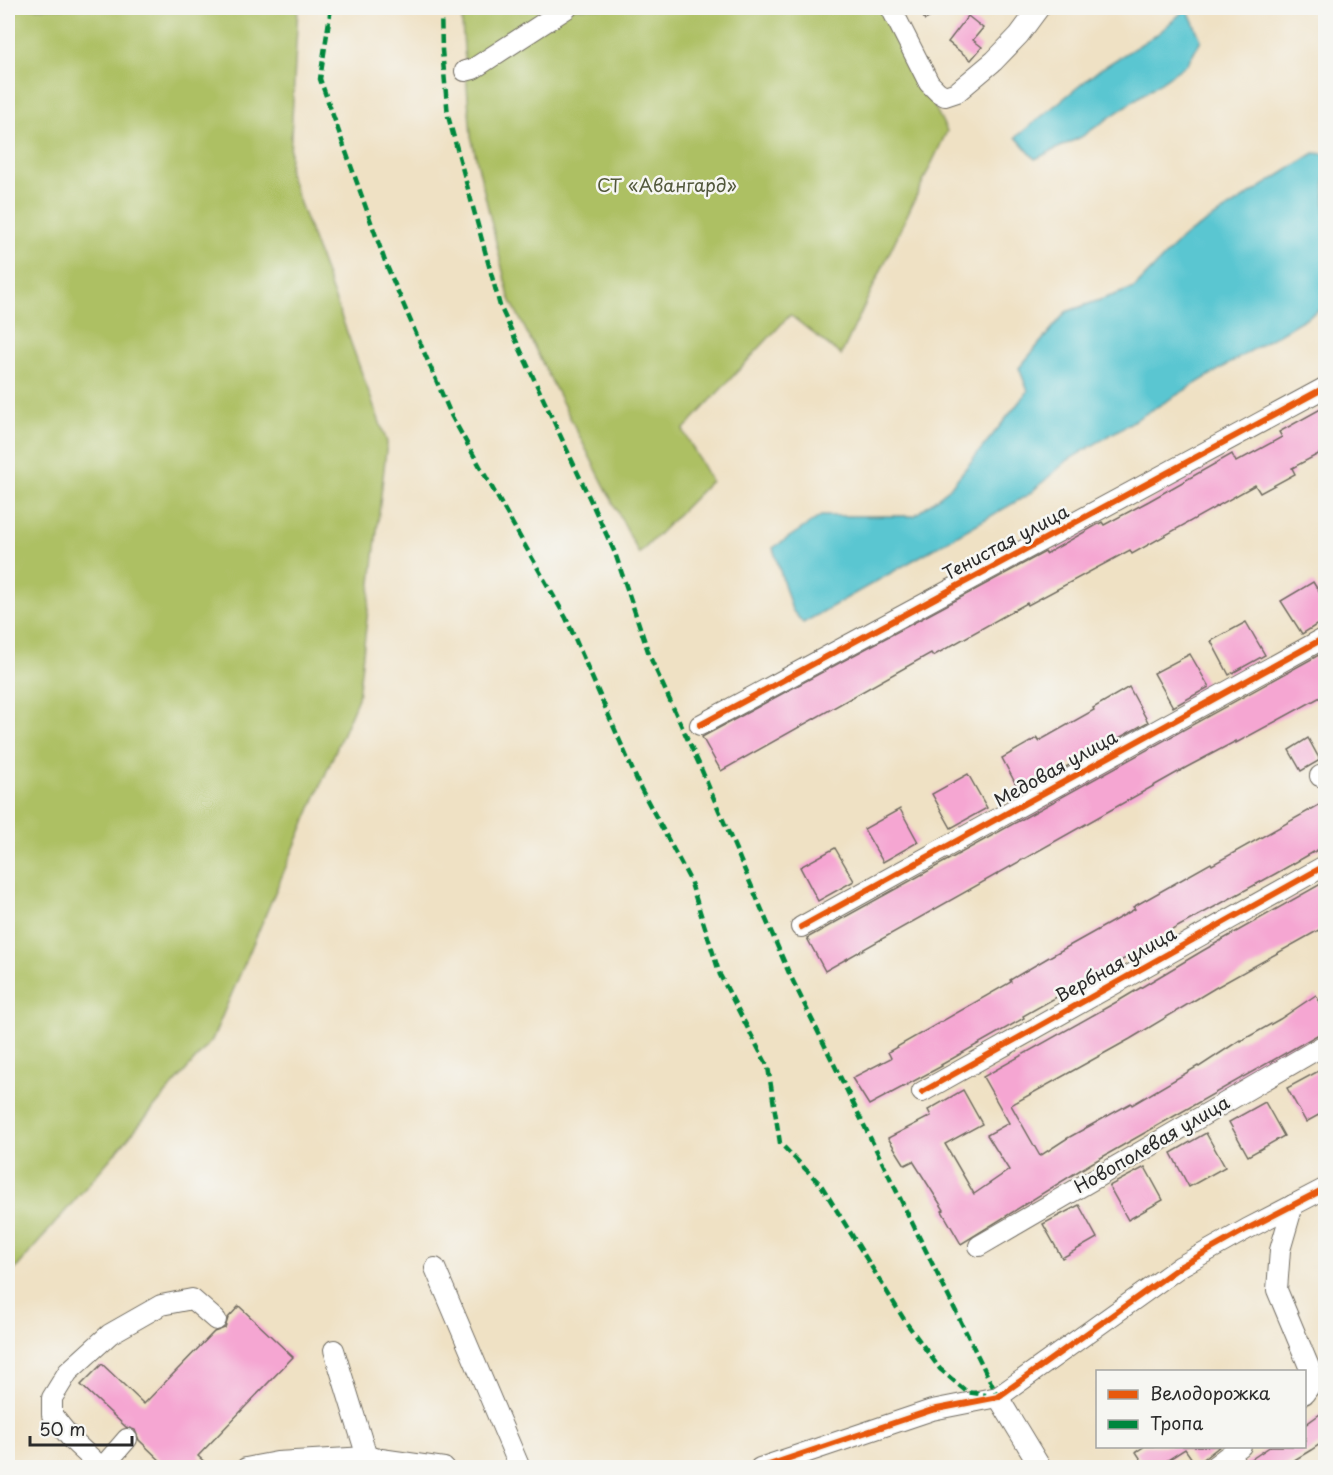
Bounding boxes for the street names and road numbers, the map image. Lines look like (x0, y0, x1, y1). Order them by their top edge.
street label: Тенистая улица (937, 497, 1074, 586)
street label: Медовая улица (989, 722, 1123, 813)
street label: Вербная улица (1050, 919, 1181, 1008)
street label: Новополевая улица (1068, 1088, 1235, 1199)

